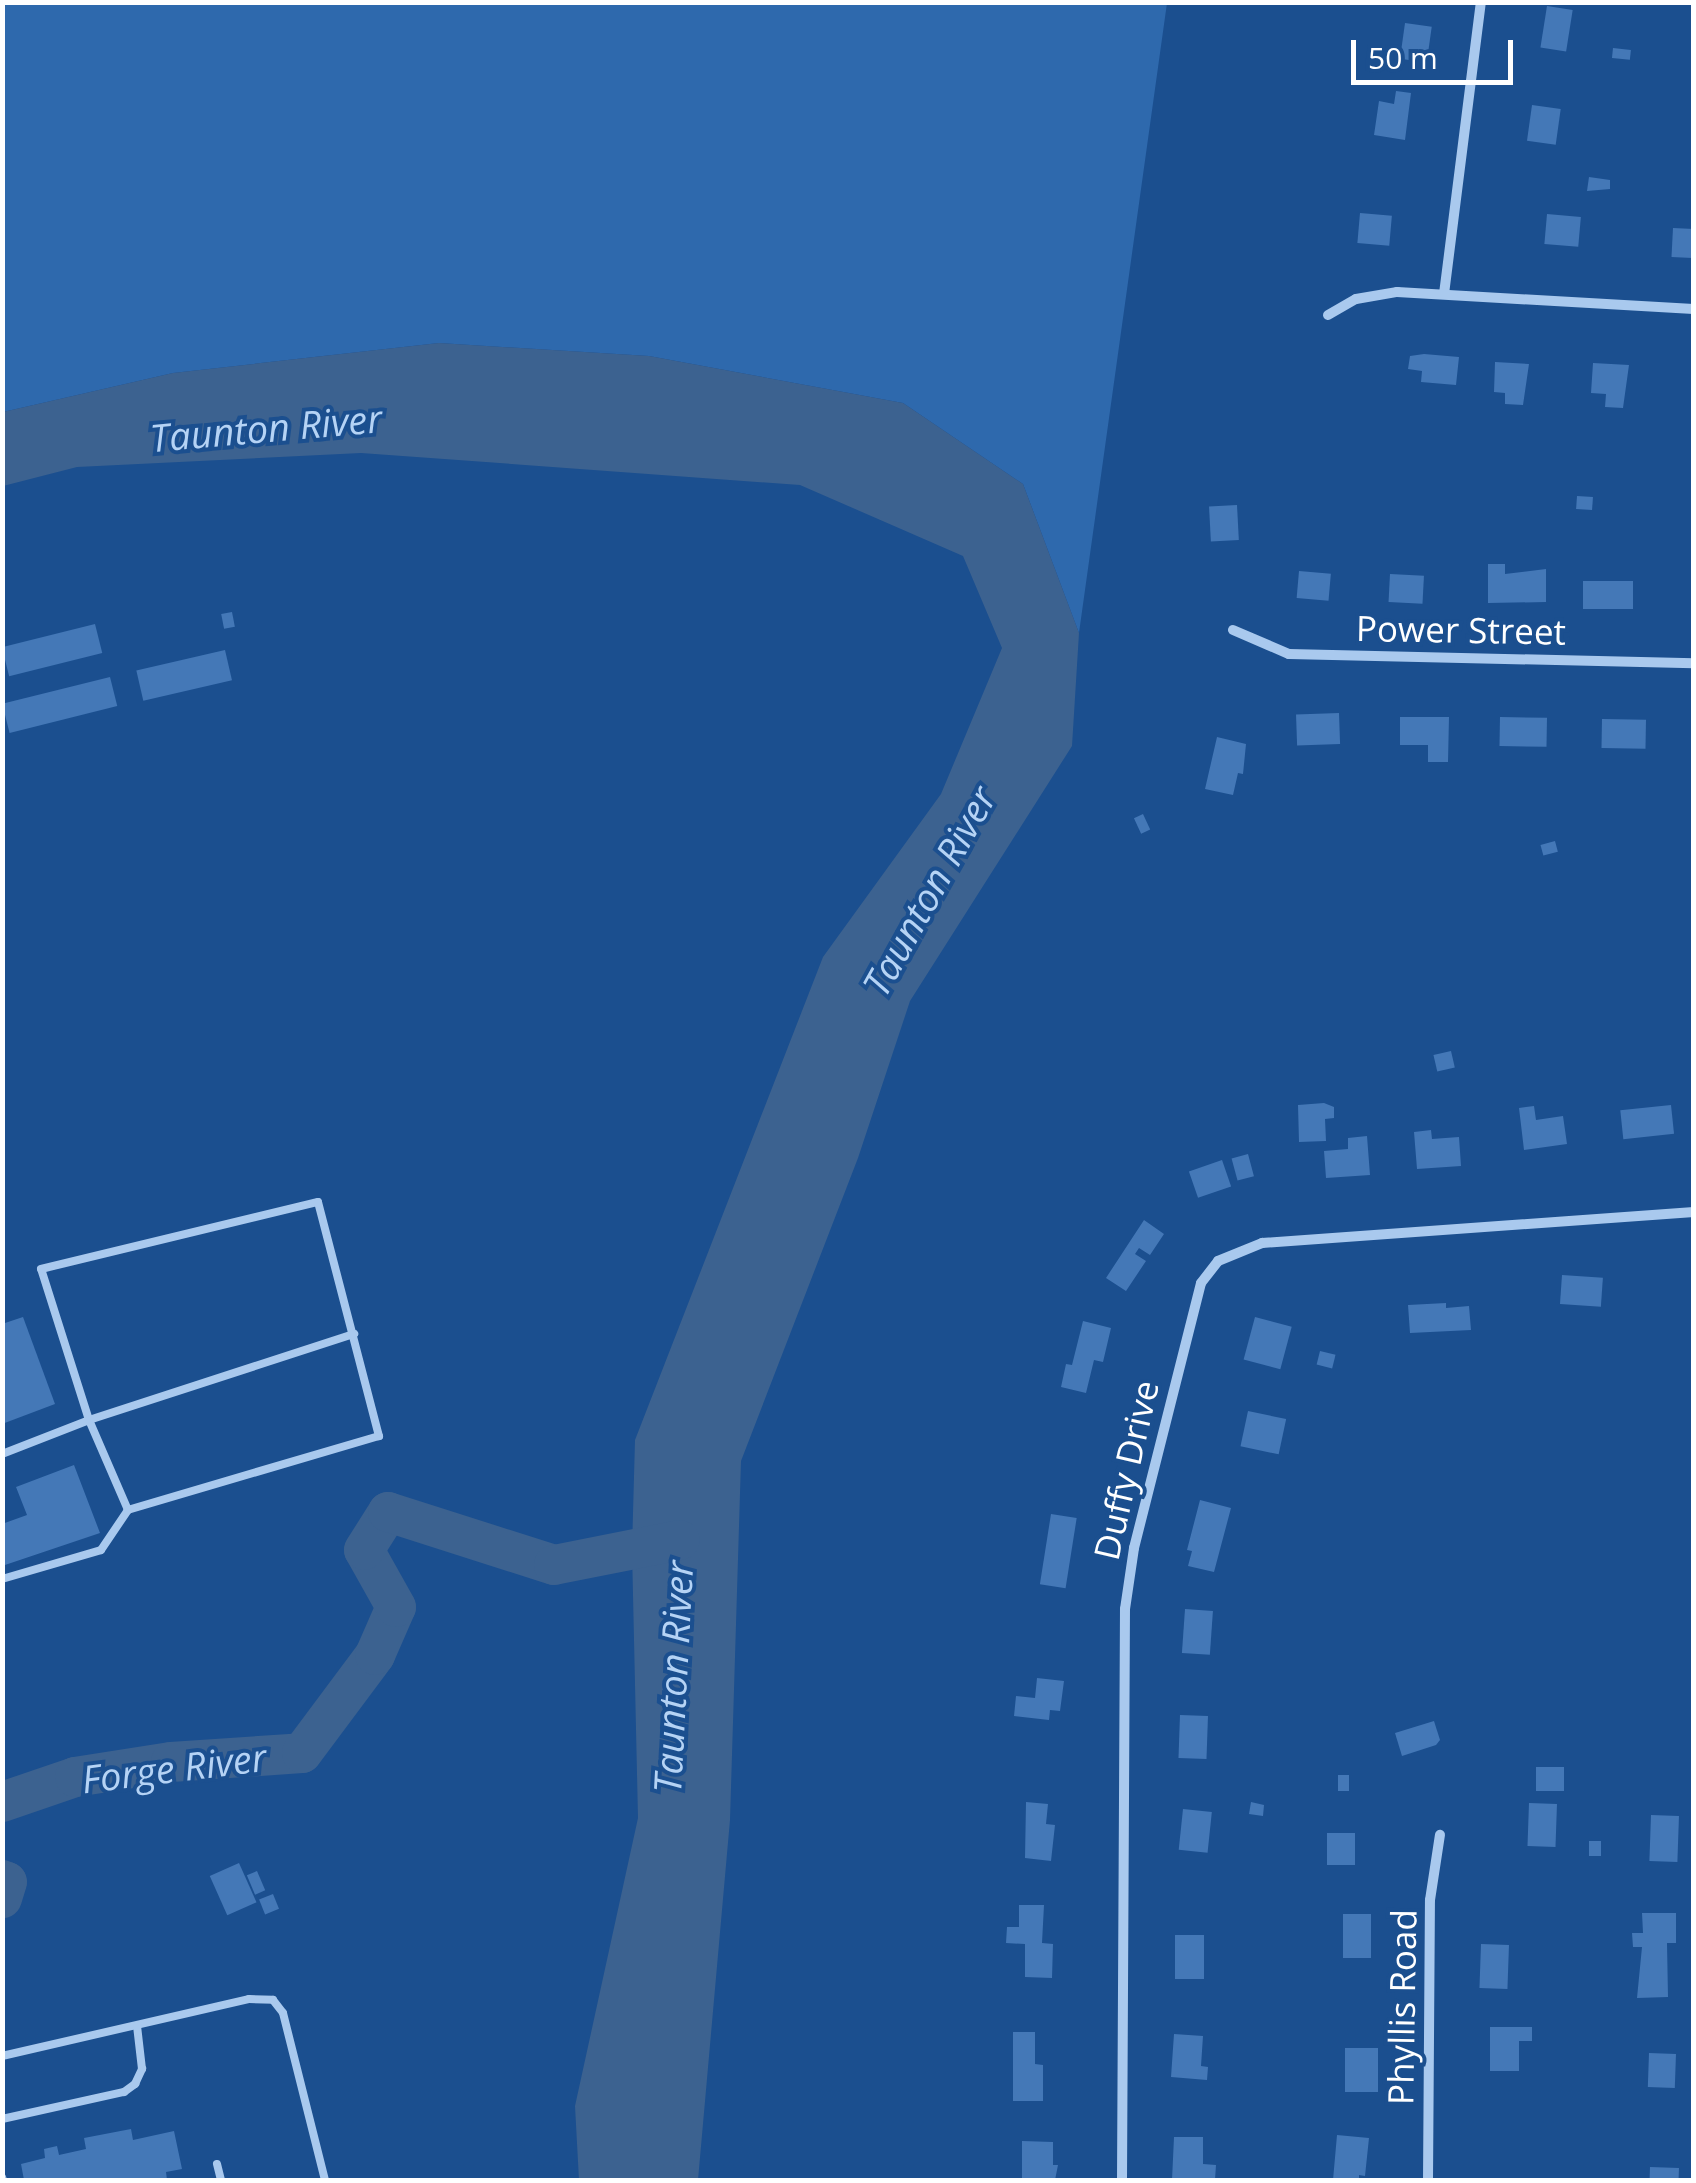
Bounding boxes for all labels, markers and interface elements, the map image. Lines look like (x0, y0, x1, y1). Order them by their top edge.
scale bar (1356, 20, 1518, 82)
text: 50 m (1368, 37, 1438, 78)
water label: Taunton River (148, 395, 384, 461)
street label: Power Street (1356, 607, 1566, 653)
water label: Taunton River (853, 778, 1005, 1004)
street label: Duffy Drive (1085, 1376, 1167, 1564)
water label: Taunton River (644, 1560, 702, 1794)
water label: Forge River (79, 1734, 269, 1802)
street label: Phyllis Road (1379, 1909, 1425, 2105)

